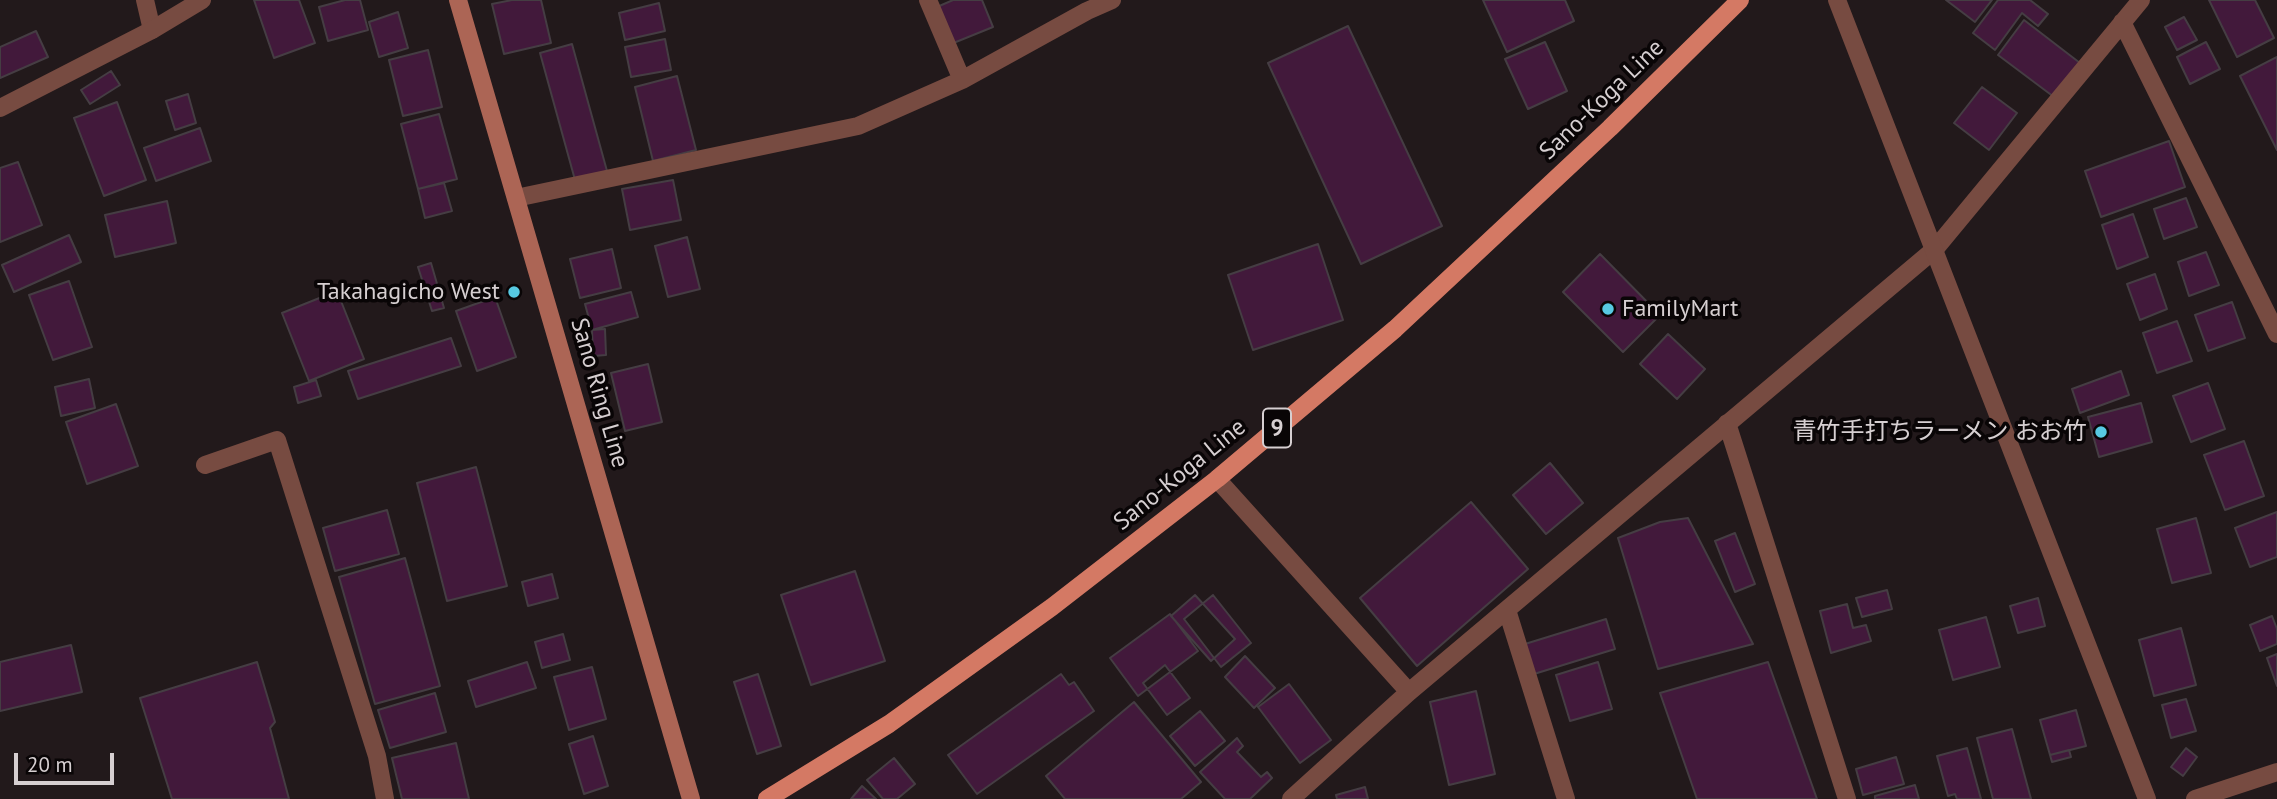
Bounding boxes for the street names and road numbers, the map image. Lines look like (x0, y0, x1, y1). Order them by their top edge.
street label: Sano-Koga Line (1534, 34, 1670, 166)
street label: Sano Ring Line (564, 315, 634, 471)
road number: 9 (1263, 408, 1291, 448)
street label: Sano-Koga Line (1108, 413, 1252, 537)

